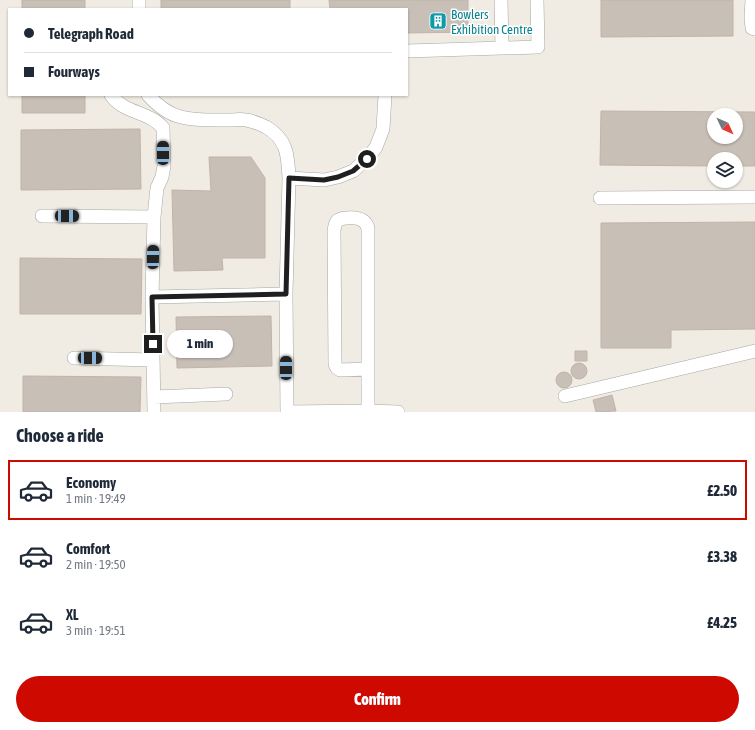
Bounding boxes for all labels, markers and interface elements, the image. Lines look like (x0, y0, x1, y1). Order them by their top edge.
place label: Bowlers Exhibition Centre (451, 7, 533, 37)
building icon: Bowlers Exhibition Centre (428, 11, 448, 31)
text: Telegraph Road (48, 25, 134, 42)
text: Fourways (48, 63, 100, 80)
north arrow (707, 108, 743, 144)
map controls (707, 108, 743, 188)
car (157, 141, 169, 165)
route start (358, 150, 376, 168)
button: layers (707, 152, 743, 188)
car (55, 210, 79, 222)
car (147, 245, 159, 269)
callout: 1 min (167, 330, 233, 358)
route end (144, 335, 162, 353)
text: 1 min (187, 336, 213, 351)
car (78, 352, 102, 364)
car (280, 356, 292, 380)
text: Choose a ride (16, 425, 104, 446)
icon: car (18, 472, 54, 508)
text: Economy (66, 474, 116, 491)
text: £2.50 (707, 482, 737, 499)
text: 1 min · 19:49 (66, 491, 126, 506)
icon: car (18, 538, 54, 574)
text: Comfort (66, 540, 110, 557)
text: £3.38 (707, 548, 737, 565)
text: 2 min · 19:50 (66, 557, 126, 572)
icon: car (18, 604, 54, 640)
text: XL (66, 606, 79, 623)
text: £4.25 (707, 614, 737, 631)
text: 3 min · 19:51 (66, 623, 126, 638)
button: Confirm (16, 676, 739, 722)

